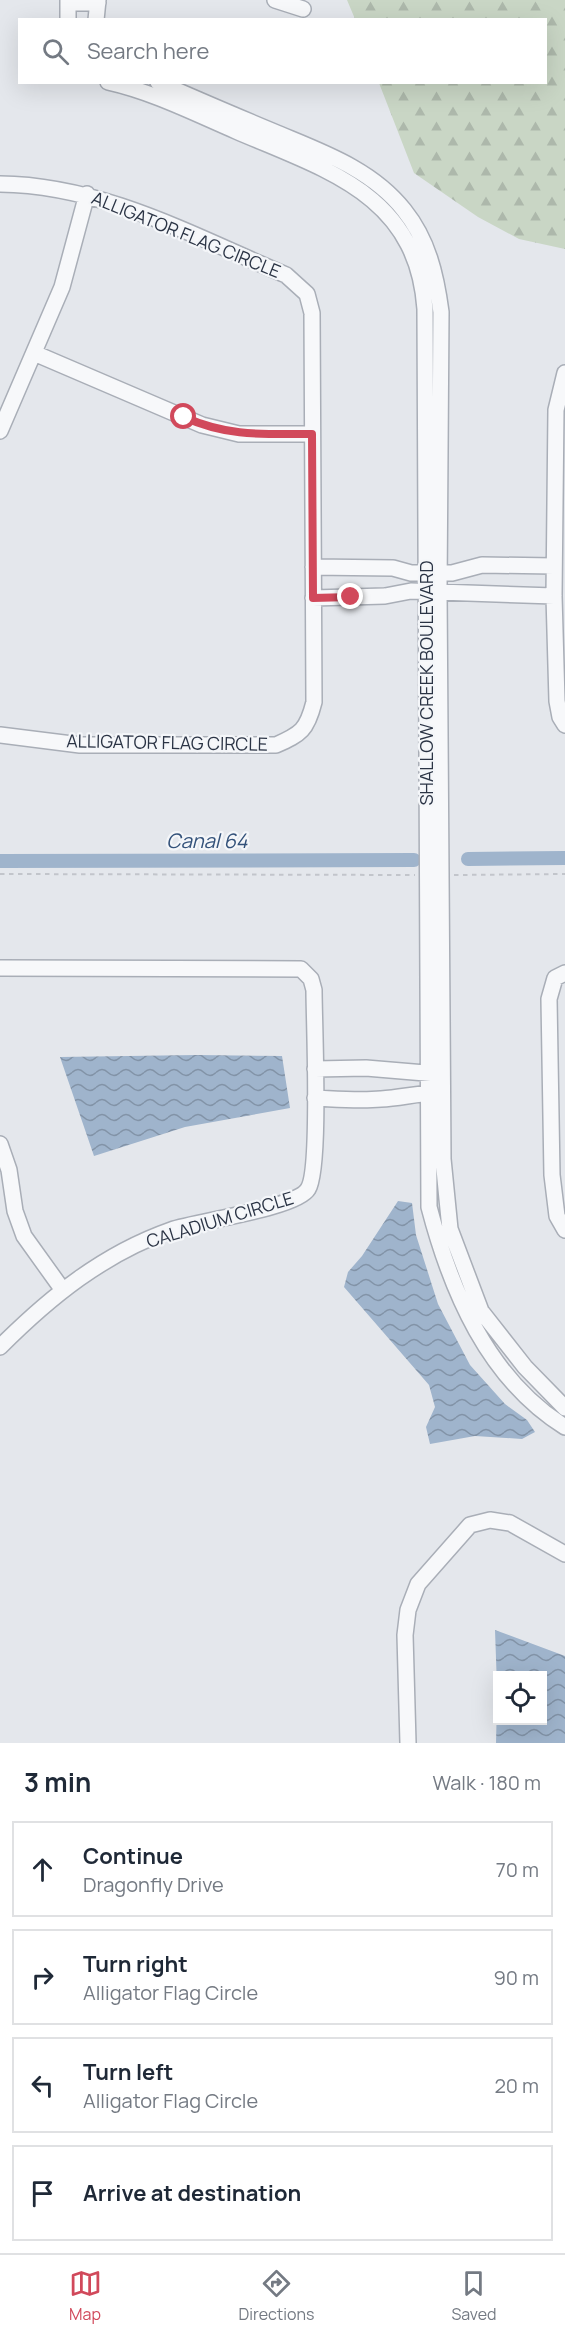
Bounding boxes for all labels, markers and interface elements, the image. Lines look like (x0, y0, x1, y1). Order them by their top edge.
search box (18, 18, 547, 84)
icon: search (39, 35, 72, 68)
text: Search here (87, 36, 209, 66)
street label: ALLIGATOR FLAG CIRCLE (88, 185, 284, 283)
route start (170, 403, 196, 429)
street label: SHALLOW CREEK BOULEVARD (414, 560, 438, 806)
route end (337, 583, 363, 609)
street label: ALLIGATOR FLAG CIRCLE (66, 728, 268, 756)
water label: Canal 64 (166, 827, 248, 854)
street label: CALADIUM CIRCLE (143, 1185, 296, 1253)
map controls (493, 1671, 547, 1725)
button: locate (493, 1671, 547, 1725)
text: 3 min (24, 1764, 91, 1800)
text: Walk · 180 m (432, 1769, 541, 1796)
text: Continue (83, 1841, 183, 1871)
icon: ahead (26, 1853, 59, 1886)
text: 70 m (496, 1856, 539, 1883)
text: Dragonfly Drive (83, 1871, 224, 1898)
text: Turn right (83, 1949, 188, 1979)
icon: right (26, 1961, 59, 1994)
text: 90 m (493, 1964, 539, 1991)
text: Alligator Flag Circle (83, 1979, 258, 2006)
text: Turn left (83, 2057, 173, 2087)
icon: left (26, 2069, 59, 2102)
text: 20 m (494, 2072, 539, 2099)
text: Alligator Flag Circle (83, 2087, 258, 2114)
icon: arrive (26, 2177, 59, 2210)
text: Arrive at destination (83, 2178, 301, 2208)
tab: Map (69, 2267, 102, 2325)
tab: Directions (239, 2267, 314, 2325)
tab: Saved (451, 2267, 496, 2325)

